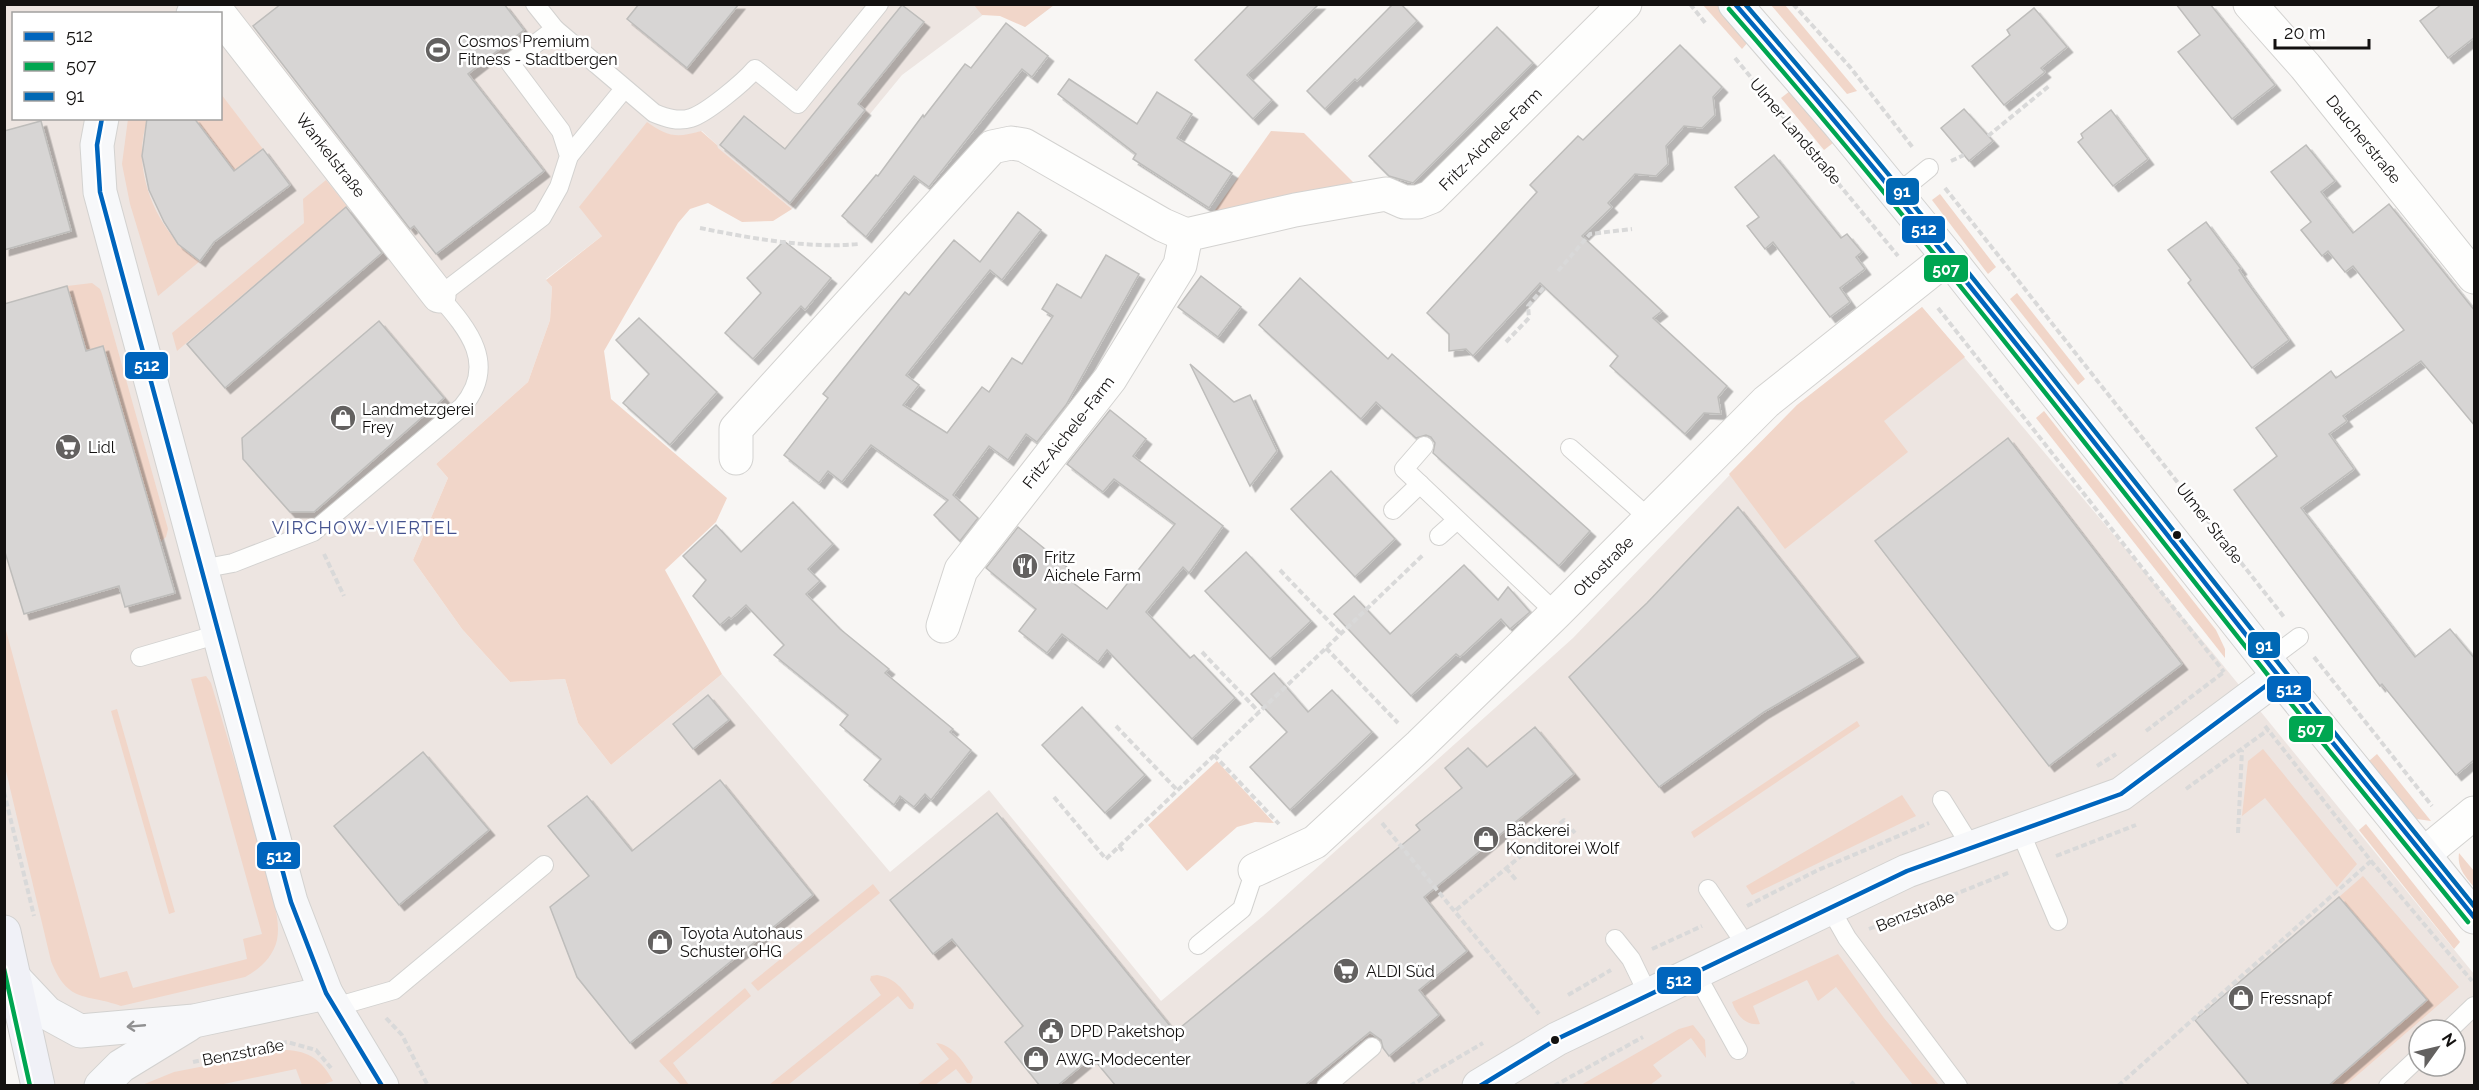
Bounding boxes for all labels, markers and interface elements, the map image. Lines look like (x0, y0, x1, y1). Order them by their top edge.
legend (12, 12, 222, 120)
scale bar (2275, 12, 2370, 50)
text: 20 m (2284, 22, 2326, 43)
text: 512 (66, 25, 93, 46)
place label: Cosmos Premium Fitness - Stadtbergen (458, 32, 618, 69)
sports icon: Cosmos Premium Fitness - Stadtbergen (423, 35, 453, 65)
text: 507 (66, 55, 97, 76)
street label: Ulmer Landstraße (1746, 74, 1846, 188)
street label: Fritz-Aichele-Farm (1435, 84, 1546, 195)
text: 91 (66, 85, 85, 106)
street label: Daucherstraße (2322, 91, 2405, 187)
street label: Wankelstraße (292, 110, 369, 201)
line badge: 91 (1885, 177, 1920, 206)
text: 91 (1893, 182, 1911, 201)
line badge: 512 (1901, 215, 1946, 244)
text: 512 (1911, 220, 1937, 239)
line badge: 507 (1923, 254, 1969, 283)
text: 507 (1932, 260, 1960, 279)
line badge: 512 (124, 351, 169, 380)
text: 512 (134, 356, 160, 375)
street label: Fritz-Aichele-Farm (1019, 372, 1118, 492)
place label: Landmetzgerei Frey (362, 400, 474, 437)
shop icon: Landmetzgerei Frey (328, 403, 358, 433)
supermarket icon: Lidl (53, 432, 83, 462)
place label: Lidl (88, 438, 116, 457)
street label: Ulmer Straße (2172, 479, 2247, 567)
district label: VIRCHOW-VIERTEL (272, 517, 458, 538)
unlabelled marker (2171, 529, 2183, 541)
street label: Ottostraße (1569, 532, 1638, 601)
place label: Fritz Aichele Farm (1044, 548, 1141, 585)
restaurant icon: Fritz Aichele Farm (1010, 551, 1040, 581)
line badge: 91 (2247, 631, 2281, 659)
text: 91 (2255, 636, 2273, 655)
line badge: 512 (2266, 675, 2312, 703)
text: 512 (2276, 680, 2302, 699)
line badge: 507 (2288, 715, 2334, 743)
text: 507 (2297, 720, 2325, 739)
place label: Bäckerei Konditorei Wolf (1506, 821, 1620, 858)
shop icon: Bäckerei Konditorei Wolf (1471, 824, 1501, 854)
line badge: 512 (256, 841, 301, 870)
text: 512 (266, 847, 292, 866)
street label: Benzstraße (1873, 887, 1957, 936)
place label: Toyota Autohaus Schuster oHG (680, 924, 803, 961)
shop icon: Toyota Autohaus Schuster oHG (645, 927, 675, 957)
supermarket icon: ALDI Süd (1331, 956, 1361, 986)
place label: ALDI Süd (1366, 962, 1435, 981)
line badge: 512 (1656, 966, 1702, 995)
text: 512 (1666, 971, 1692, 990)
shop icon: Fressnapf (2226, 983, 2256, 1013)
place label: Fressnapf (2260, 989, 2333, 1008)
public building icon: DPD Paketshop (1036, 1016, 1066, 1046)
north arrow (2407, 1018, 2467, 1078)
one-way arrow (127, 1021, 147, 1032)
place label: DPD Paketshop (1070, 1022, 1185, 1041)
text: N (2438, 1030, 2460, 1050)
unlabelled marker (1549, 1034, 1561, 1046)
street label: Benzstraße (201, 1035, 286, 1070)
shop icon: AWG-Modecenter (1021, 1044, 1051, 1074)
place label: AWG-Modecenter (1056, 1050, 1191, 1069)

